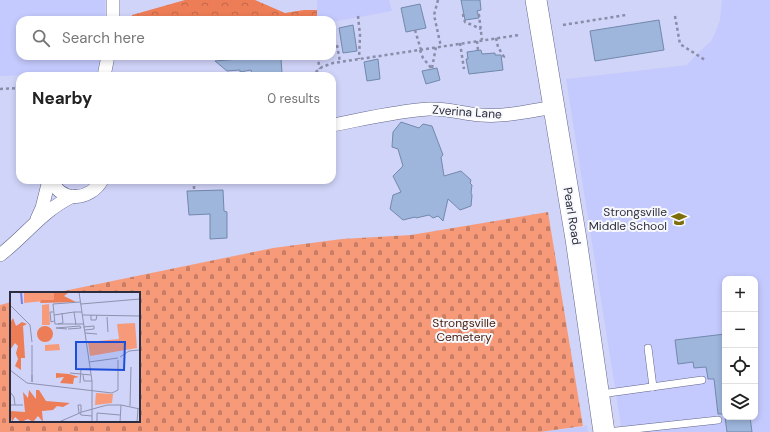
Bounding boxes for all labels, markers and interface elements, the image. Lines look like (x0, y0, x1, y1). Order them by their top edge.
search box (16, 16, 336, 60)
icon: search (30, 27, 52, 49)
text: Search here (62, 28, 145, 48)
text: Nearby (32, 87, 92, 109)
text: 0 results (267, 90, 320, 107)
street label: Zverina Lane (432, 102, 503, 122)
street label: Pearl Road (560, 186, 584, 246)
place label: Strongsville Middle School (589, 204, 667, 234)
school or university icon: Strongsville Middle School (670, 210, 688, 228)
map controls (722, 276, 758, 420)
button: + (722, 276, 758, 312)
inset map (10, 292, 140, 422)
button: − (722, 312, 758, 348)
park label: Strongsville Cemetery (432, 315, 496, 345)
button: locate (722, 348, 758, 384)
button: layers (722, 384, 758, 420)

